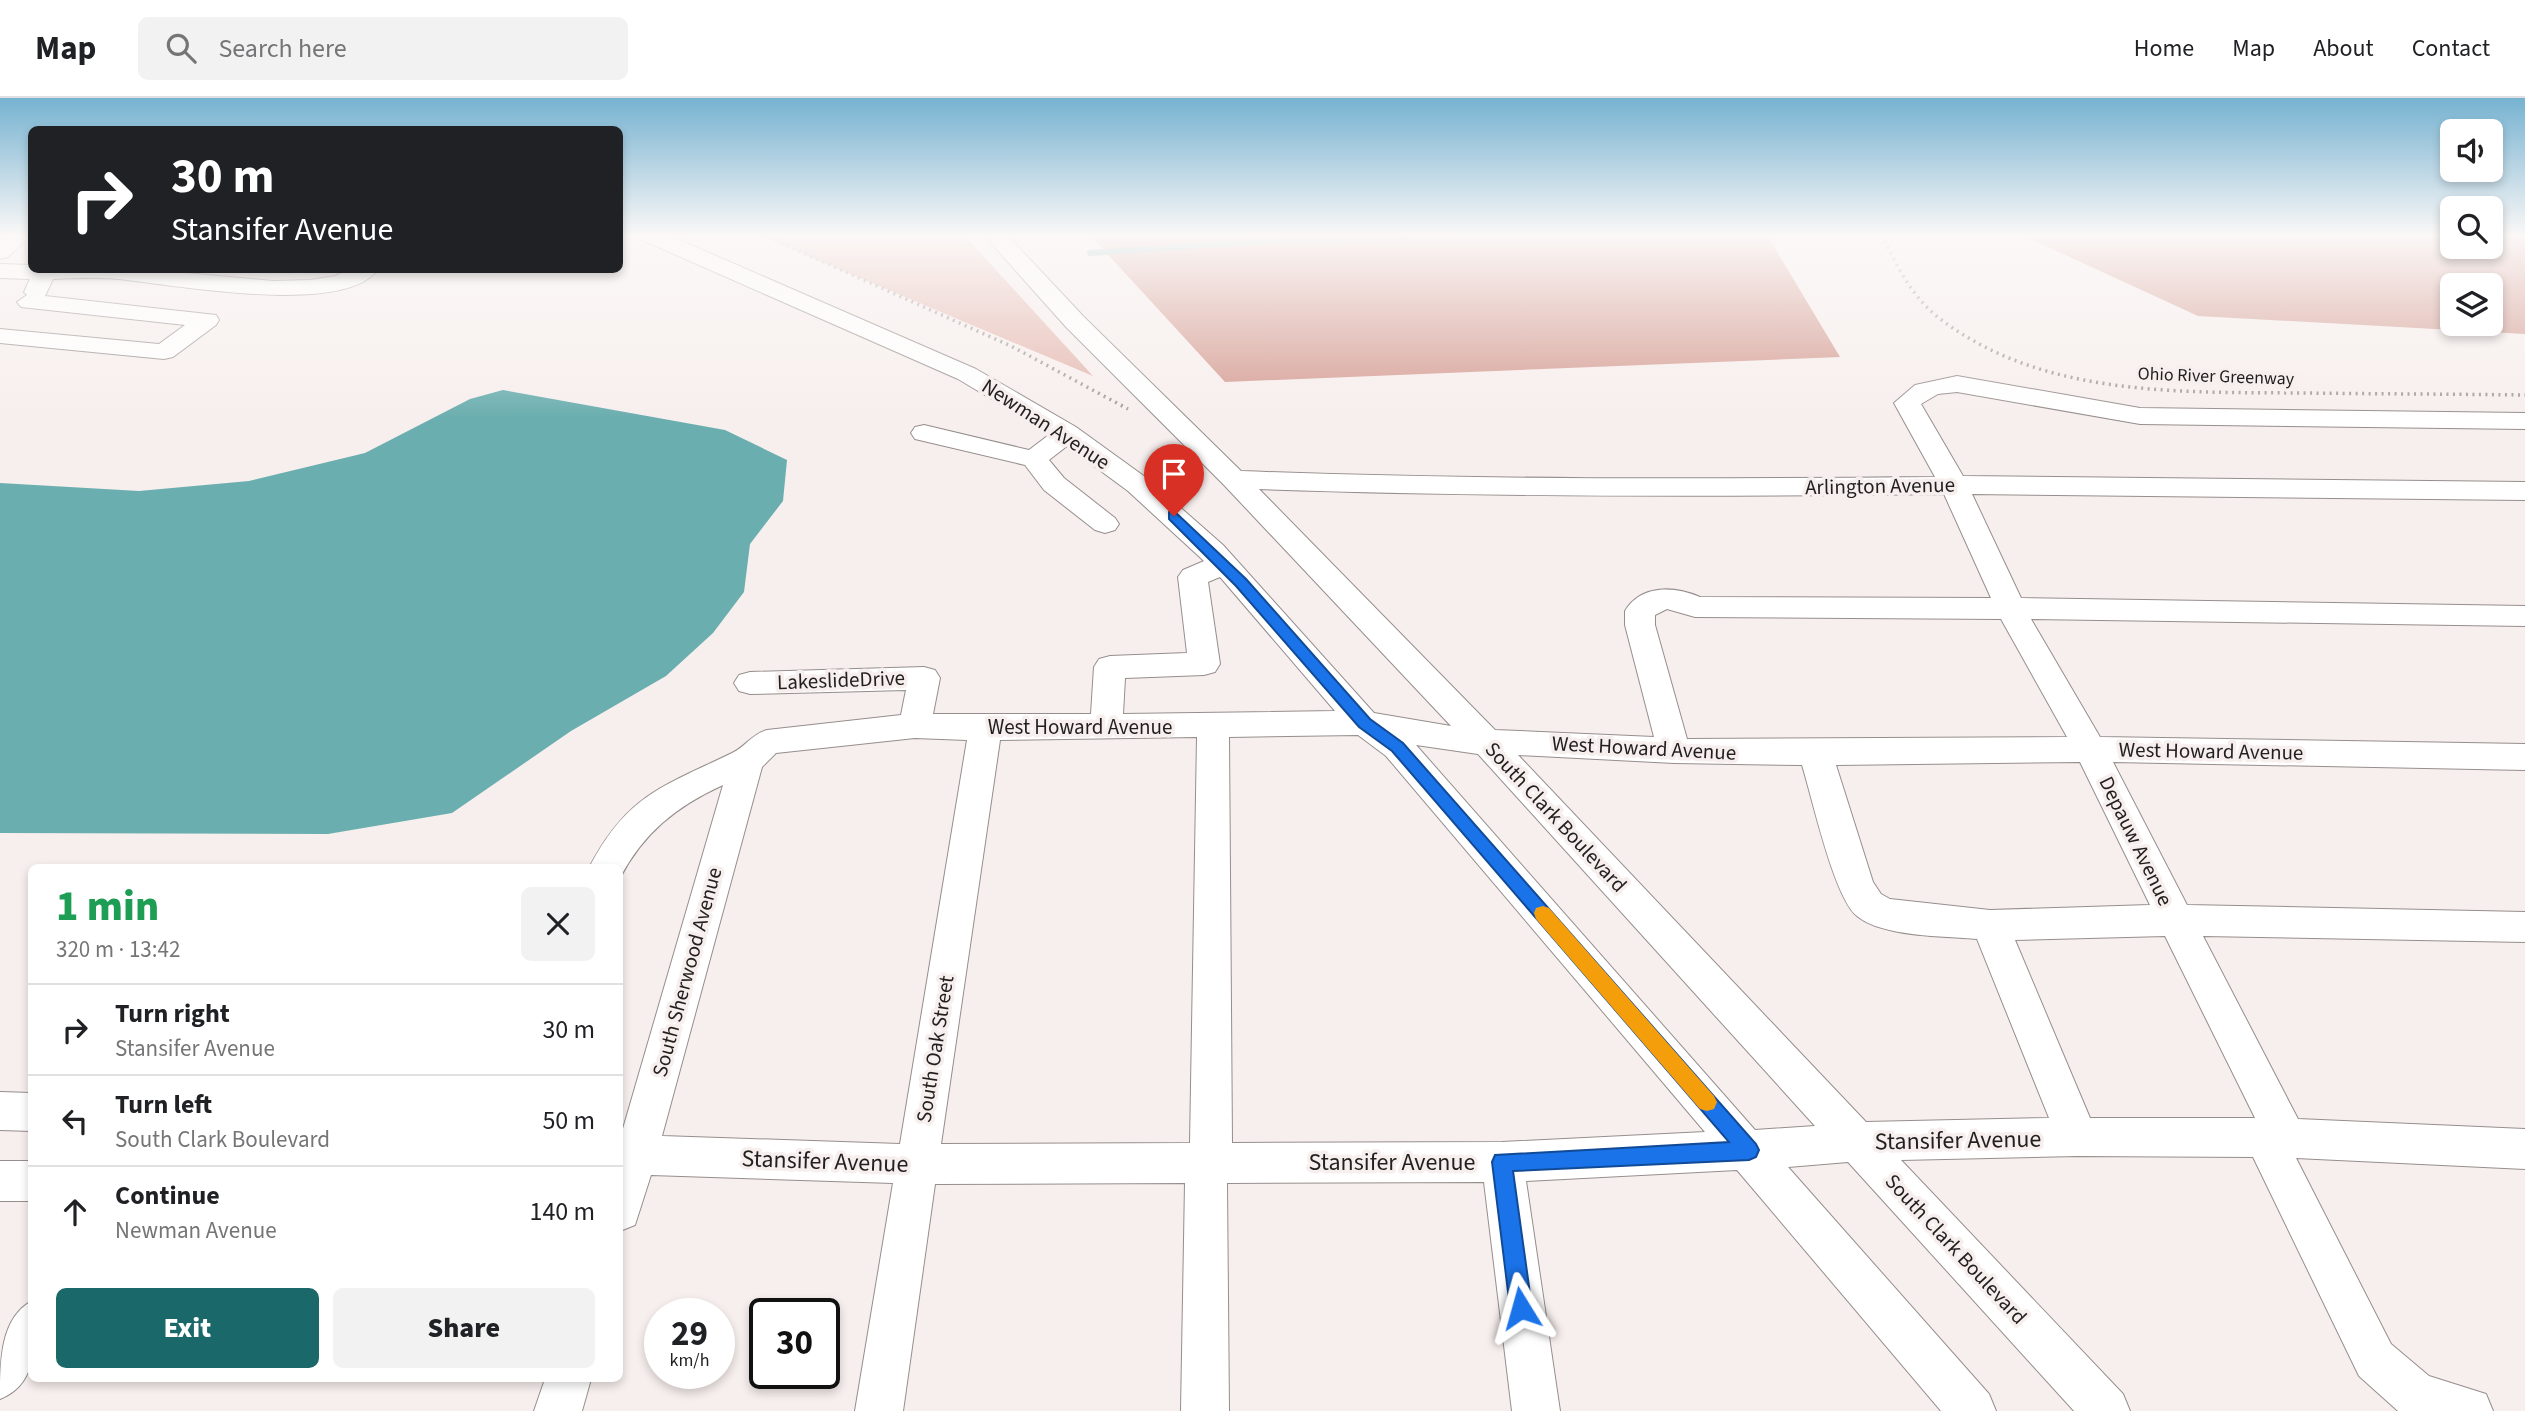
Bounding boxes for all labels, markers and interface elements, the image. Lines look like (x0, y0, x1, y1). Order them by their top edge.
search box (138, 17, 628, 80)
text: Map (35, 25, 96, 72)
icon: search (162, 29, 200, 67)
text: Search here (218, 30, 347, 67)
text: Home (2134, 31, 2194, 66)
text: Map (2232, 31, 2275, 66)
text: About (2313, 31, 2374, 66)
text: Contact (2412, 31, 2490, 66)
map controls (2440, 119, 2503, 336)
button: sound (2440, 119, 2503, 182)
text: 30 m (171, 142, 275, 212)
icon: right (56, 154, 147, 245)
button: search (2440, 196, 2503, 259)
text: Stansifer Avenue (171, 207, 393, 253)
button: layers (2440, 273, 2503, 336)
street label: Ohio River Greenway (2137, 361, 2295, 392)
street label: Newman Avenue (976, 371, 1116, 477)
pin (1144, 444, 1204, 516)
icon: arrive (1155, 455, 1193, 493)
street label: Arlington Avenue (1805, 470, 1955, 502)
street label: LakeslideDrive (776, 663, 906, 697)
street label: West Howard Avenue (988, 712, 1172, 742)
street label: West Howard Avenue (1551, 728, 1737, 768)
street label: West Howard Avenue (2118, 734, 2304, 768)
street label: South Clark Boulevard (1478, 735, 1634, 899)
street label: Depauw Avenue (2092, 771, 2180, 911)
street label: South Sherwood Avenue (645, 864, 729, 1080)
text: 1 min (56, 877, 159, 937)
button: close (521, 887, 595, 961)
text: 320 m · 13:42 (56, 933, 180, 966)
street label: South Oak Street (909, 973, 961, 1125)
text: Turn right (115, 995, 230, 1032)
icon: right (56, 1011, 94, 1049)
text: 30 m (542, 1011, 595, 1048)
text: Stansifer Avenue (115, 1032, 275, 1065)
text: Turn left (115, 1086, 212, 1123)
icon: left (56, 1102, 94, 1140)
text: 50 m (542, 1102, 595, 1139)
street label: Stansifer Avenue (1874, 1122, 2042, 1159)
text: South Clark Boulevard (115, 1123, 330, 1156)
street label: Stansifer Avenue (741, 1141, 909, 1182)
street label: Stansifer Avenue (1309, 1145, 1475, 1180)
street label: South Clark Boulevard (1878, 1167, 2034, 1331)
text: Continue (115, 1177, 220, 1214)
icon: ahead (56, 1193, 94, 1231)
text: 140 m (529, 1193, 595, 1230)
text: Newman Avenue (115, 1214, 277, 1247)
position arrow (1484, 1271, 1558, 1345)
button: Exit (56, 1288, 319, 1368)
button: Share (333, 1288, 595, 1368)
speed limit sign: 30 (749, 1298, 840, 1389)
text: 29 (671, 1309, 708, 1359)
text: km/h (670, 1348, 709, 1373)

